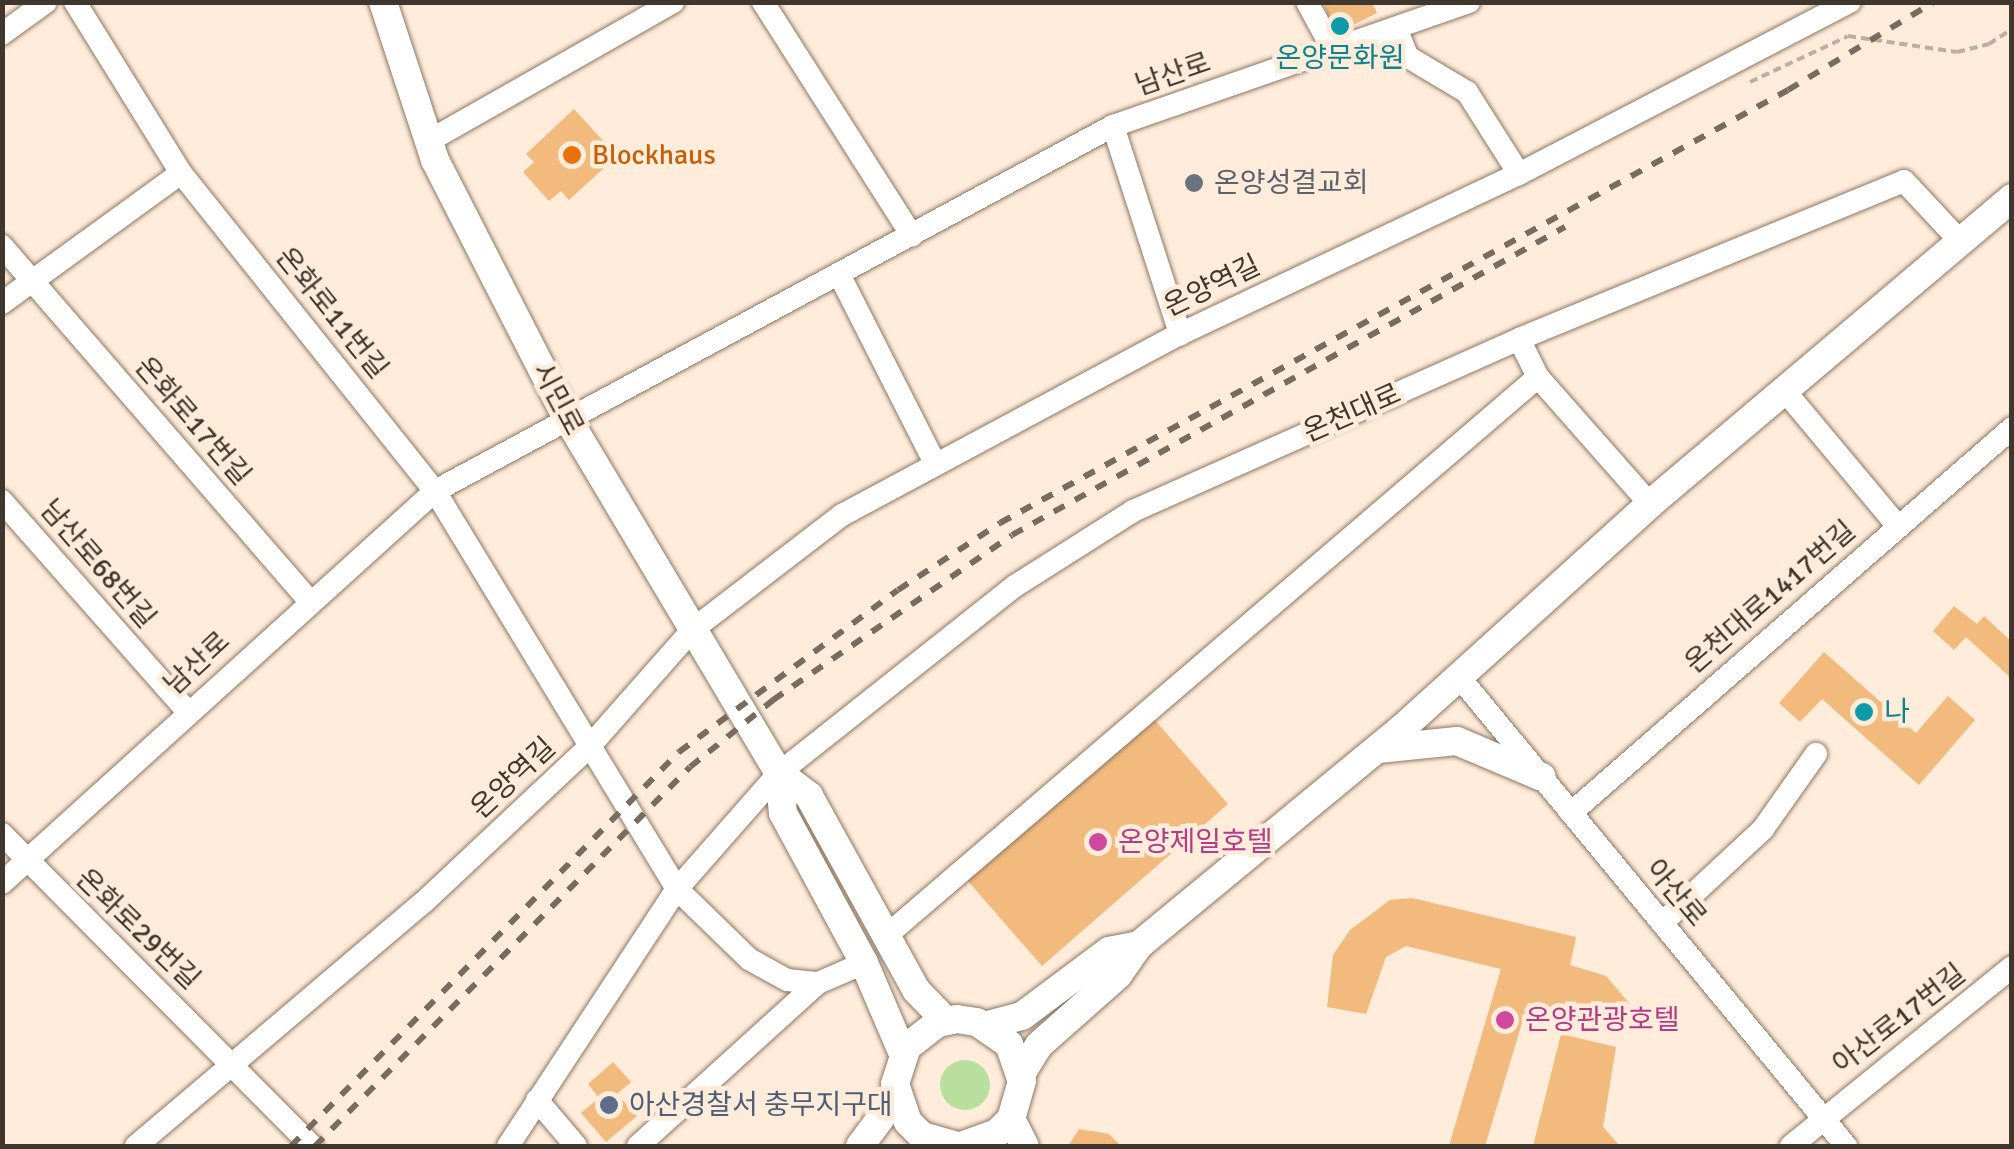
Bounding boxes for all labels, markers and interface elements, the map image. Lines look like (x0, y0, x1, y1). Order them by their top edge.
marker: 온양문화원 (1329, 15, 1351, 37)
place label: 온양문화원 (1276, 41, 1404, 75)
street label: 남산로 (1131, 46, 1215, 102)
place label: Blockhaus (592, 138, 716, 172)
marker: Blockhaus (561, 144, 583, 166)
place label: 온양성결교회 (1214, 166, 1369, 200)
marker: 온양성결교회 (1183, 172, 1205, 194)
street label: 온화로11번길 (269, 241, 395, 385)
street label: 온양역길 (1158, 248, 1266, 324)
street label: 온화로17번길 (128, 350, 258, 492)
street label: 시민로 (525, 357, 591, 441)
street label: 온천대로 (1298, 377, 1406, 449)
street label: 남산로68번길 (33, 493, 163, 635)
street label: 온천대로1417번길 (1678, 514, 1862, 680)
street label: 남산로 (157, 624, 237, 702)
place label: 나 (1884, 695, 1910, 729)
marker: 나 (1853, 701, 1875, 723)
street label: 온양역길 (464, 731, 562, 825)
place label: 온양제일호텔 (1118, 825, 1273, 859)
marker: 온양제일호텔 (1087, 831, 1109, 853)
street label: 아산로 (1638, 853, 1714, 933)
street label: 온화로29번길 (69, 862, 207, 996)
street label: 아산로17번길 (1826, 957, 1972, 1081)
place label: 온양관광호텔 (1525, 1003, 1680, 1037)
marker: 온양관광호텔 (1494, 1009, 1516, 1031)
place label: 아산경찰서 충무지구대 (629, 1088, 893, 1122)
marker: 아산경찰서 충무지구대 (598, 1094, 620, 1116)

